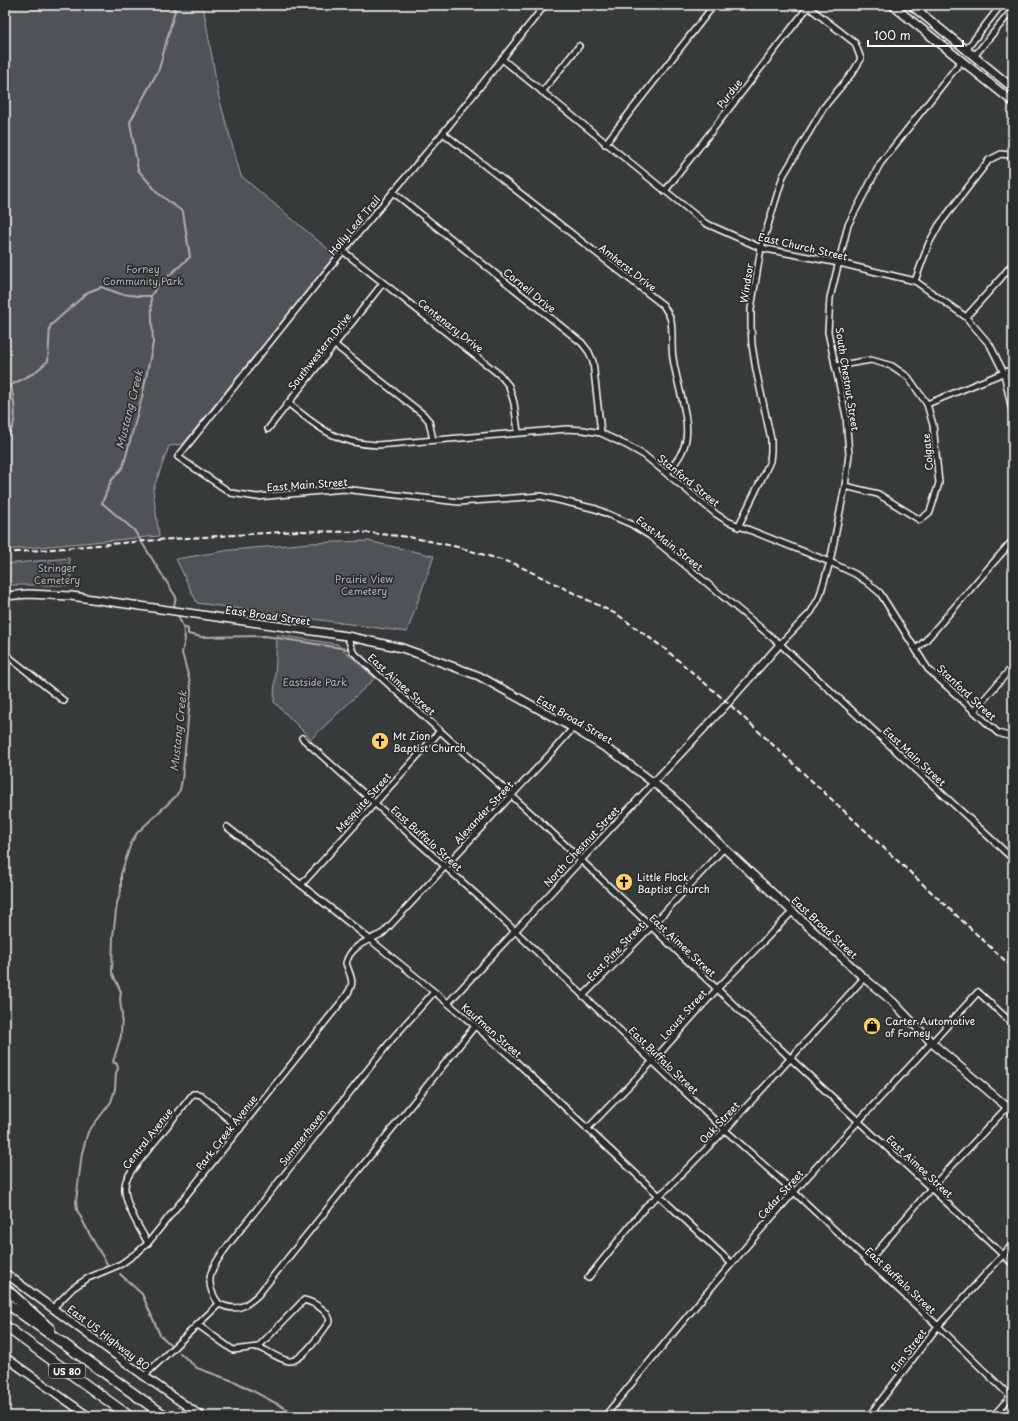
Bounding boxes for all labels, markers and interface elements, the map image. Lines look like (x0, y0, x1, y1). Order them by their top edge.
scale bar (868, 22, 963, 48)
text: 100 m (874, 26, 911, 44)
street label: Purdue (713, 75, 746, 111)
street label: Holly Leaf Trail (324, 192, 384, 258)
street label: East Church Street (757, 228, 849, 264)
street label: Amherst Drive (596, 240, 660, 294)
park label: Forney Community Park (103, 261, 183, 288)
street label: Windsor (735, 262, 757, 304)
street label: Cornell Drive (501, 264, 559, 316)
street label: Centenary Drive (415, 295, 487, 355)
street label: Southwestern Drive (284, 309, 354, 393)
street label: South Chestnut Street (832, 326, 864, 432)
water label: Mustang Creek (111, 366, 147, 451)
street label: Colgate (918, 433, 936, 471)
street label: Stanford Street (655, 450, 723, 510)
street label: East Main Street (266, 474, 348, 494)
street label: East Main Street (633, 512, 707, 574)
park label: Stringer Cemetery (34, 560, 81, 587)
park label: Prairie View Cemetery (335, 571, 393, 598)
street label: East Broad Street (225, 602, 311, 628)
street label: East Aimee Street (365, 650, 439, 718)
street label: Stanford Street (934, 661, 1000, 723)
park label: Eastside Park (283, 674, 347, 689)
water label: Mustang Creek (165, 688, 191, 772)
street label: East Broad Street (534, 691, 616, 747)
street label: East Main Street (880, 723, 950, 789)
place label: Mt Zion Baptist Church (393, 728, 466, 755)
church icon: Mt Zion Baptist Church (370, 731, 390, 751)
street label: Mesquite Street (332, 769, 394, 835)
street label: Alexander Street (450, 777, 516, 847)
street label: East Buffalo Street (388, 802, 466, 874)
street label: North Chestnut Street (540, 802, 622, 890)
place label: Little Flock Baptist Church (637, 869, 710, 896)
church icon: Little Flock Baptist Church (614, 872, 634, 892)
street label: East Broad Street (789, 892, 861, 962)
street label: East Aimee Street (646, 910, 720, 980)
street label: East Pine Street (583, 918, 647, 984)
street label: Locust Street (656, 986, 710, 1042)
street label: Kaufman Street (458, 999, 526, 1061)
place label: Carter Automotive of Forney (885, 1013, 975, 1040)
shop icon: Carter Automotive of Forney (862, 1016, 882, 1036)
street label: East Buffalo Street (626, 1023, 702, 1097)
street label: Park Creek Avenue (192, 1091, 260, 1173)
street label: Oak Street (696, 1098, 742, 1146)
street label: Central Avenue (118, 1104, 176, 1172)
street label: Summerhaven (275, 1105, 329, 1169)
street label: East Aimee Street (883, 1131, 957, 1201)
street label: Cedar Street (754, 1166, 806, 1222)
street label: East Buffalo Street (862, 1243, 940, 1317)
street label: East US Highway 80 (64, 1301, 153, 1374)
street label: Elm Street (887, 1325, 929, 1375)
road number: US 80 (49, 1364, 85, 1378)

